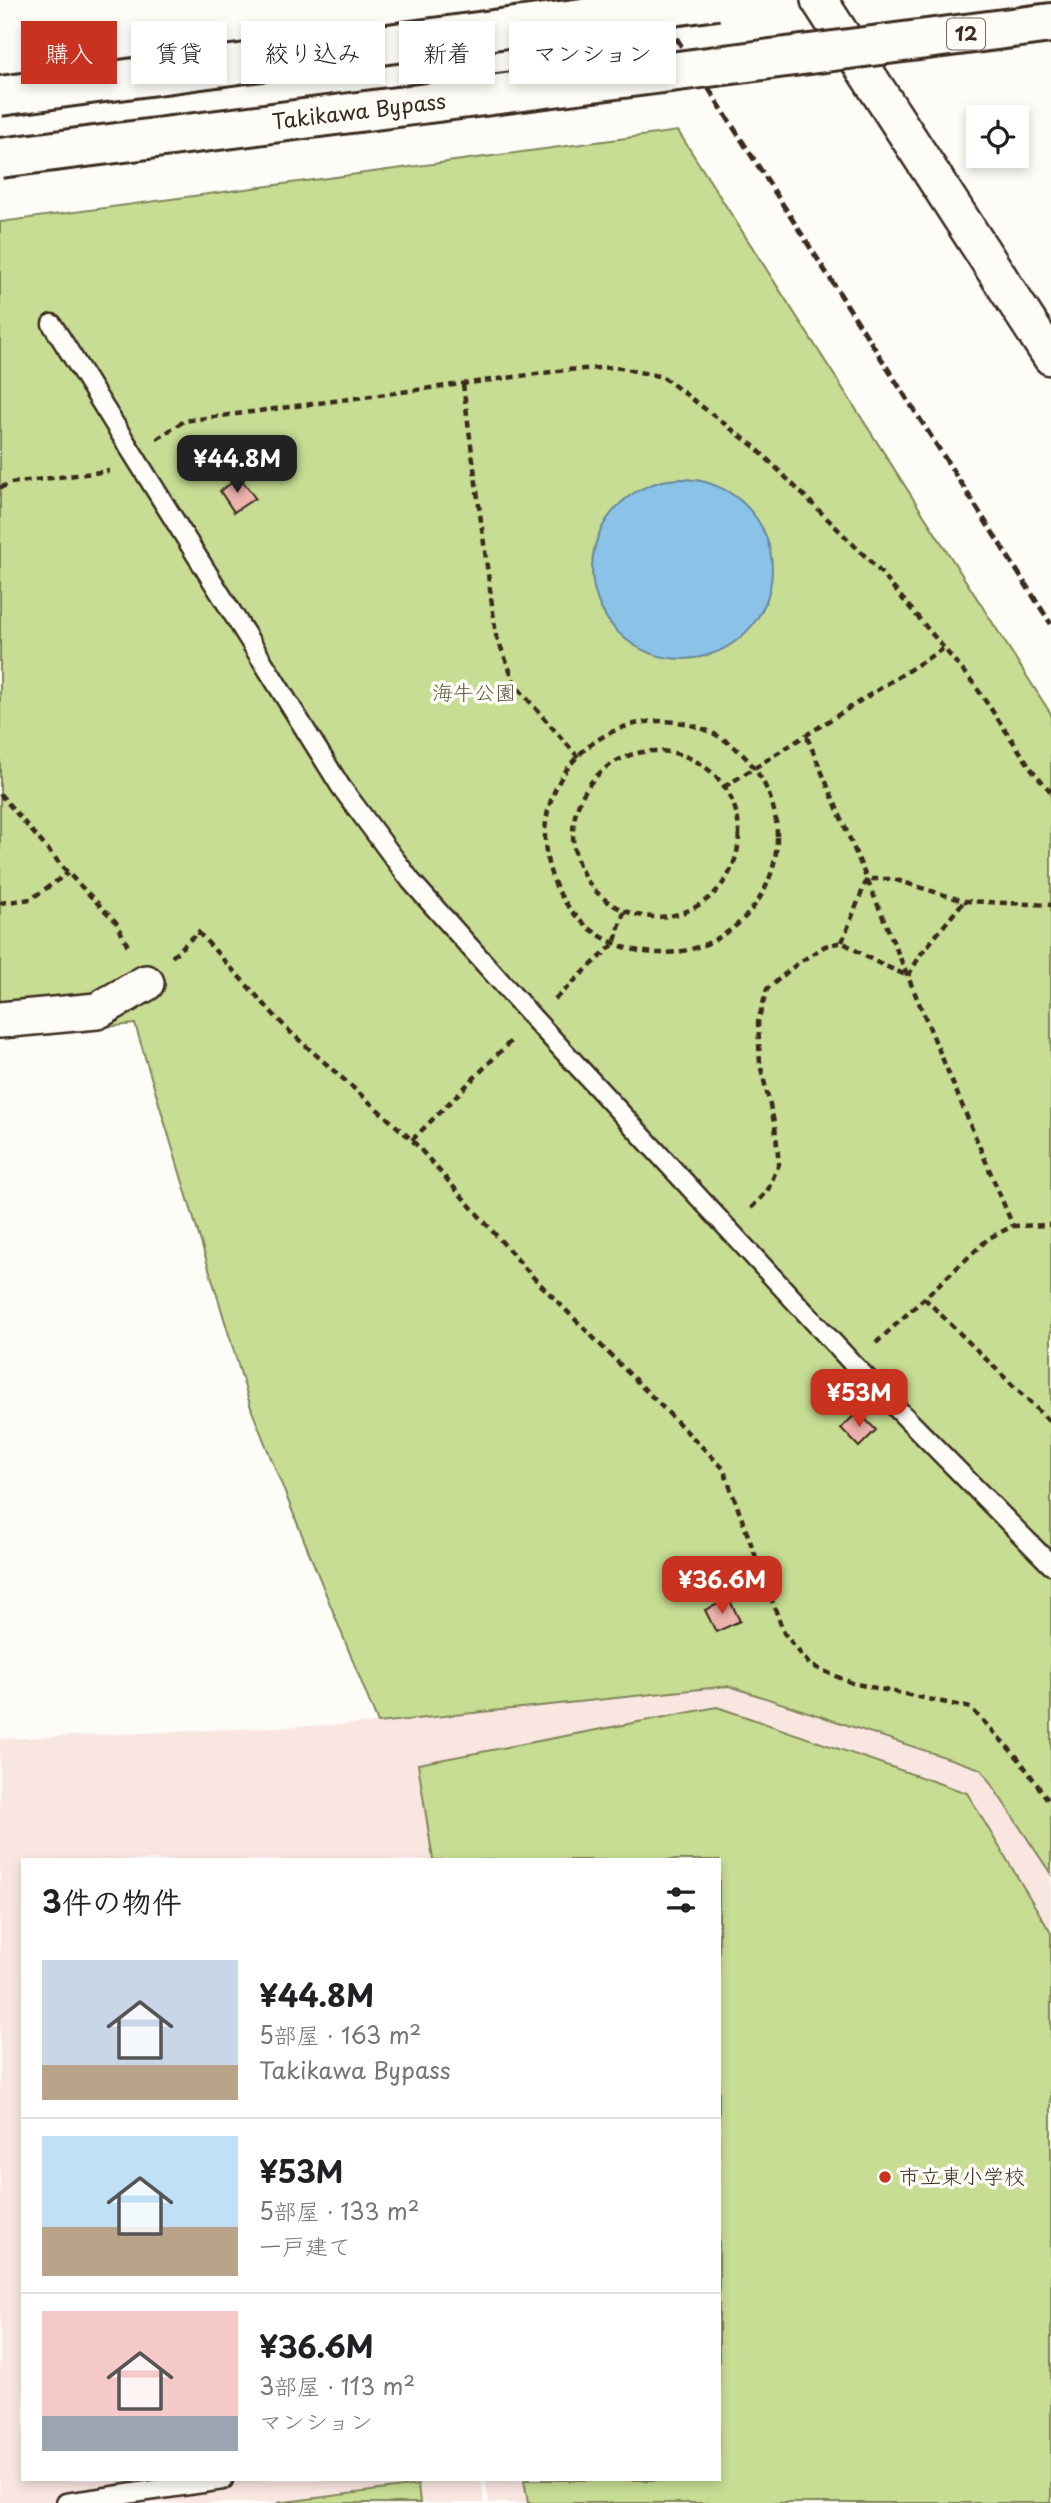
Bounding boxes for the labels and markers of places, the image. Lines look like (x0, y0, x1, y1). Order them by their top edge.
pin: ¥44.8M (180, 435, 294, 495)
pin: ¥53M (818, 1370, 900, 1429)
pin: ¥36.6M (665, 1556, 779, 1616)
place label: 市立東小学校 (899, 2159, 1025, 2191)
marker: 市立東小学校 (877, 2169, 893, 2185)

